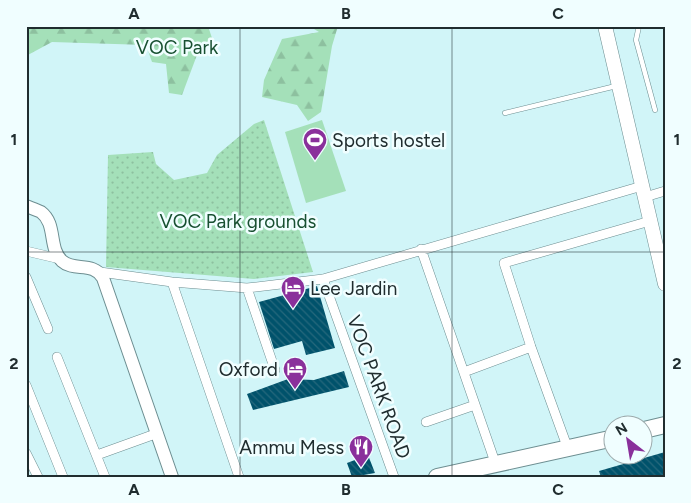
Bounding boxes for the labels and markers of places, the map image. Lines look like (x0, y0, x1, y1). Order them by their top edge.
sports icon: Sports hostel (302, 127, 328, 161)
place label: Sports hostel (332, 129, 445, 152)
hotel icon: Lee Jardin (280, 275, 306, 309)
place label: Lee Jardin (310, 277, 397, 300)
hotel icon: Oxford (282, 356, 308, 390)
place label: Oxford (219, 358, 278, 381)
restaurant icon: Ammu Mess (348, 434, 374, 468)
place label: Ammu Mess (239, 436, 344, 459)

